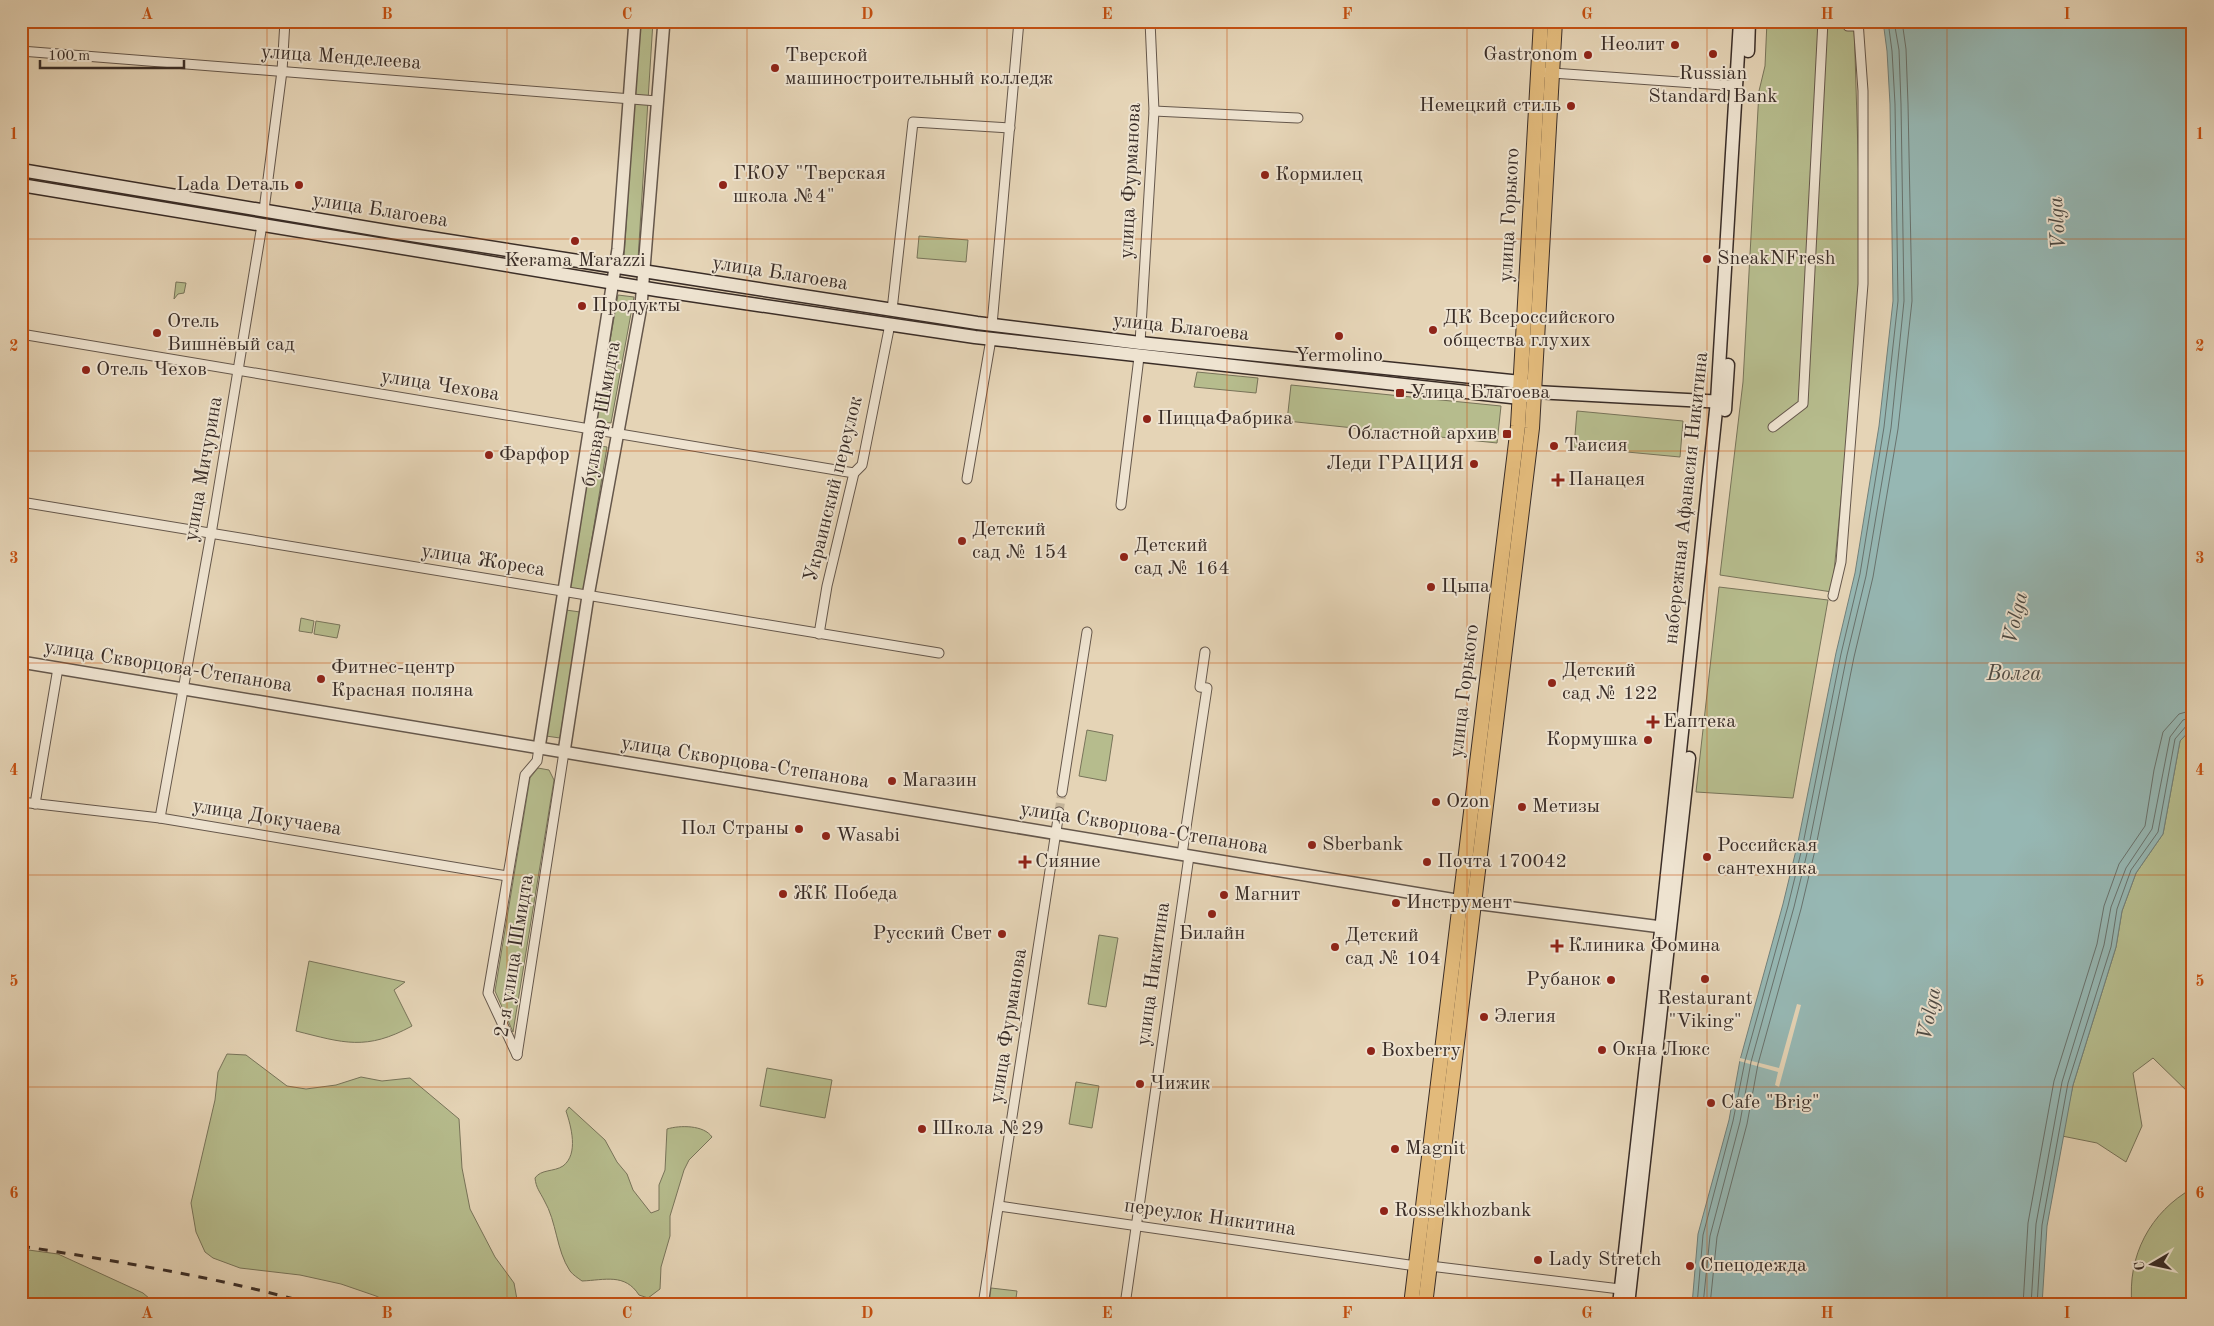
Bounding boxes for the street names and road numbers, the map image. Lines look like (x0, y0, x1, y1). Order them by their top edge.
street label: улица Менделеева (260, 42, 422, 74)
street label: улица Фурманова (1117, 102, 1145, 260)
street label: улица Горького (1496, 147, 1524, 283)
street label: улица Благоева (311, 190, 449, 232)
street label: улица Благоева (711, 253, 849, 295)
street label: улица Благоева (1112, 311, 1250, 345)
street label: бульвар Шмидта (579, 339, 625, 488)
street label: набережная Афанасия Никитина (1662, 351, 1712, 645)
street label: улица Чехова (379, 367, 501, 405)
street label: Украинский переулок (801, 394, 867, 584)
street label: улица Мичурина (181, 395, 227, 543)
street label: улица Жореса (420, 541, 546, 581)
street label: улица Горького (1447, 623, 1483, 759)
street label: улица Скворцова-Степанова (42, 637, 294, 697)
street label: улица Скворцова-Степанова (619, 733, 871, 793)
street label: улица Докучаева (191, 796, 343, 840)
street label: улица Скворцова-Степанова (1018, 799, 1270, 859)
street label: 2-я улица Шмидта (492, 873, 538, 1039)
street label: улица Никитина (1134, 901, 1174, 1047)
street label: улица Фурманова (987, 947, 1031, 1105)
street label: переулок Никитина (1123, 1196, 1297, 1240)

